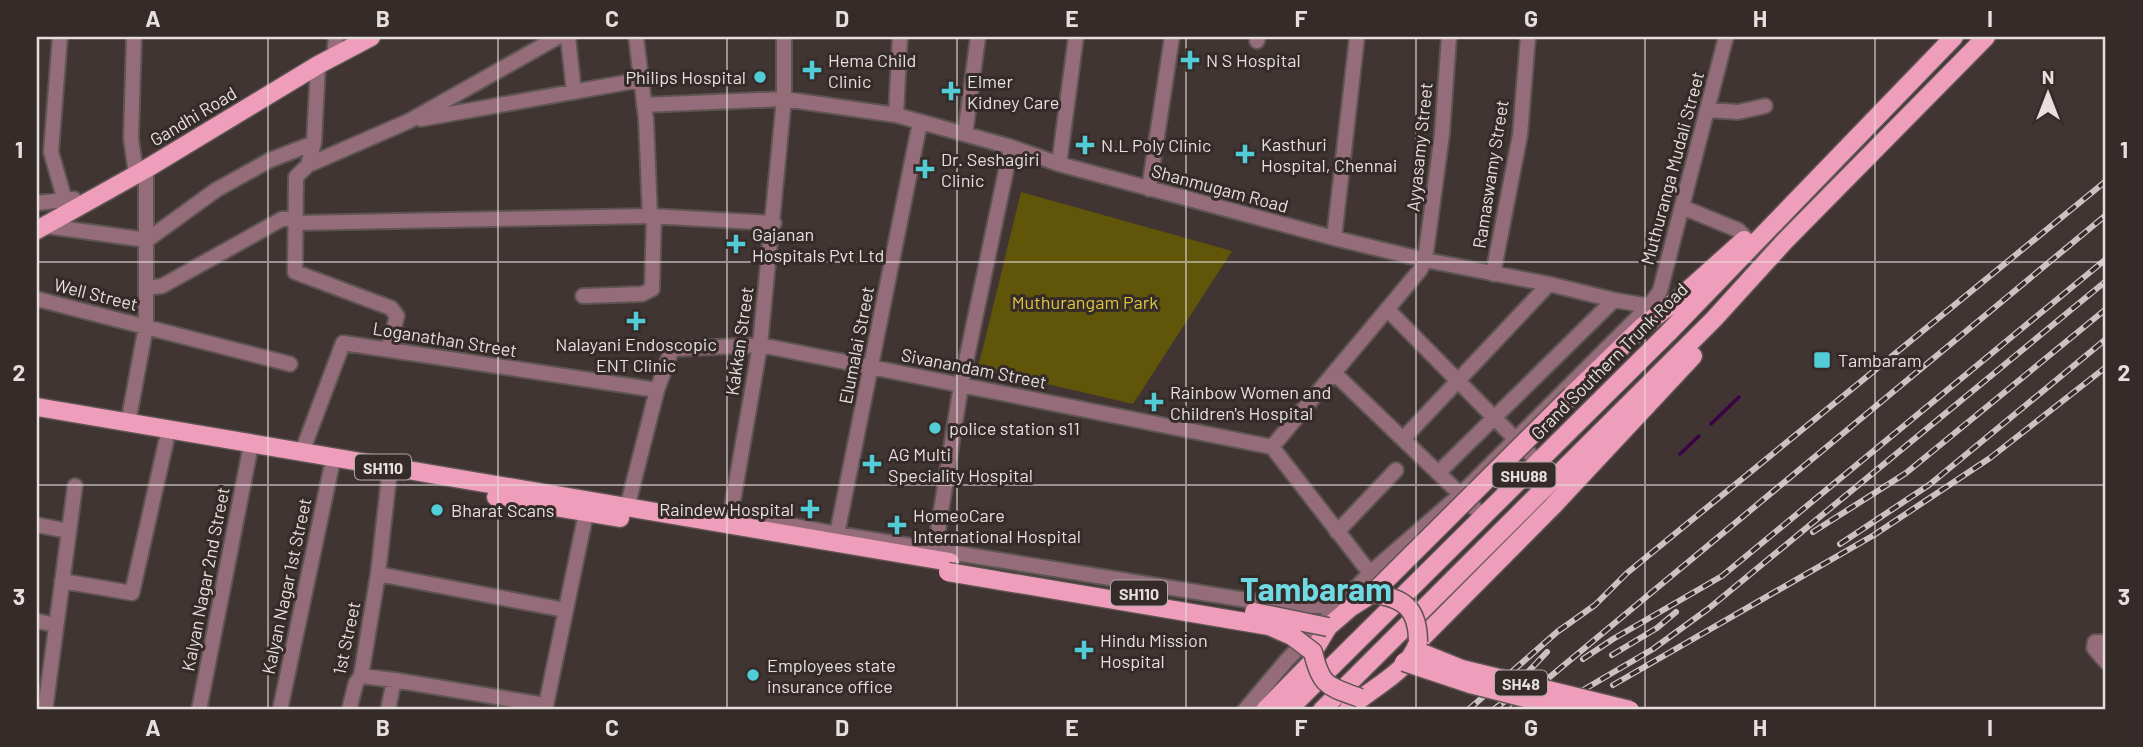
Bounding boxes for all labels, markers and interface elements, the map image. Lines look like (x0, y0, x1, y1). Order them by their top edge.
text: A (145, 4, 161, 32)
text: B (376, 4, 390, 32)
text: C (605, 4, 619, 32)
text: D (835, 4, 849, 32)
text: E (1065, 4, 1079, 32)
text: F (1295, 4, 1308, 32)
text: G (1524, 4, 1538, 32)
text: H (1753, 4, 1767, 32)
text: I (1987, 4, 1993, 32)
place label: Hema Child Clinic (828, 49, 916, 92)
place label: N S Hospital (1206, 49, 1301, 71)
marker: N S Hospital (1180, 50, 1200, 70)
marker: Hema Child Clinic (802, 60, 822, 80)
north arrow (2014, 60, 2084, 130)
text: N (2042, 65, 2054, 88)
place label: Philips Hospital (625, 66, 746, 88)
marker: Philips Hospital (752, 69, 768, 85)
street label: Muthuranga Mudali Street (1636, 69, 1708, 267)
place label: Elmer Kidney Care (967, 70, 1059, 113)
marker: Elmer Kidney Care (941, 81, 961, 101)
street label: Ayyasamy Street (1401, 81, 1437, 213)
street label: Gandhi Road (146, 82, 240, 150)
street label: Ramaswamy Street (1467, 98, 1513, 250)
place label: Kasthuri Hospital, Chennai (1261, 133, 1397, 176)
place label: N.L Poly Clinic (1101, 134, 1211, 156)
text: 1 (15, 135, 23, 163)
marker: N.L Poly Clinic (1075, 135, 1095, 155)
text: 1 (2120, 135, 2128, 163)
marker: Kasthuri Hospital, Chennai (1235, 144, 1255, 164)
place label: Dr. Seshagiri Clinic (941, 148, 1040, 191)
marker: Dr. Seshagiri Clinic (915, 159, 935, 179)
street label: Shanmugam Road (1149, 159, 1291, 217)
place label: Gajanan Hospitals Pvt Ltd (752, 223, 884, 266)
marker: Gajanan Hospitals Pvt Ltd (726, 234, 746, 254)
street label: Well Street (52, 273, 140, 315)
street label: Grand Southern Trunk Road (1526, 278, 1692, 444)
street label: Elumalai Street (834, 284, 878, 406)
street label: Kakkan Street (720, 285, 758, 397)
park label: Muthurangam Park (1012, 291, 1158, 313)
marker: Nalayani Endoscopic ENT Clinic (626, 311, 646, 331)
street label: Loganathan Street (371, 317, 519, 361)
place label: Nalayani Endoscopic ENT Clinic (555, 333, 717, 376)
street label: Sivanandam Street (899, 343, 1049, 393)
place label: Tambaram (1838, 349, 1922, 371)
marker: Tambaram (1812, 350, 1832, 370)
text: 2 (13, 358, 25, 386)
text: 2 (2118, 358, 2130, 386)
place label: Rainbow Women and Children's Hospital (1170, 381, 1331, 424)
marker: Rainbow Women and Children's Hospital (1144, 392, 1164, 412)
place label: police station s11 (949, 417, 1080, 439)
marker: police station s11 (927, 420, 943, 436)
place label: AG Multi Speciality Hospital (888, 443, 1033, 486)
road number: SH110 (355, 454, 411, 480)
marker: AG Multi Speciality Hospital (862, 454, 882, 474)
road number: SHU88 (1492, 462, 1556, 488)
street label: Kalyan Nagar 2nd Street (176, 485, 234, 673)
street label: Kalyan Nagar 1st Street (257, 496, 315, 676)
place label: Raindew Hospital (659, 498, 794, 520)
place label: Bharat Scans (451, 499, 554, 521)
marker: Raindew Hospital (800, 499, 820, 519)
marker: Bharat Scans (429, 502, 445, 518)
place label: HomeoCare International Hospital (913, 504, 1081, 547)
marker: HomeoCare International Hospital (887, 515, 907, 535)
district label: Tambaram (1240, 569, 1392, 607)
road number: SH110 (1111, 580, 1167, 606)
text: 3 (13, 582, 25, 610)
text: 3 (2118, 582, 2130, 610)
street label: 1st Street (328, 599, 364, 677)
place label: Hindu Mission Hospital (1100, 629, 1208, 672)
marker: Hindu Mission Hospital (1074, 640, 1094, 660)
place label: Employees state insurance office (767, 654, 896, 697)
marker: Employees state insurance office (745, 667, 761, 683)
road number: SH48 (1495, 670, 1547, 696)
text: A (145, 713, 161, 741)
text: B (376, 713, 390, 741)
text: C (605, 713, 619, 741)
text: D (835, 713, 849, 741)
text: E (1065, 713, 1079, 741)
text: F (1295, 713, 1308, 741)
text: G (1524, 713, 1538, 741)
text: H (1753, 713, 1767, 741)
text: I (1987, 713, 1993, 741)

